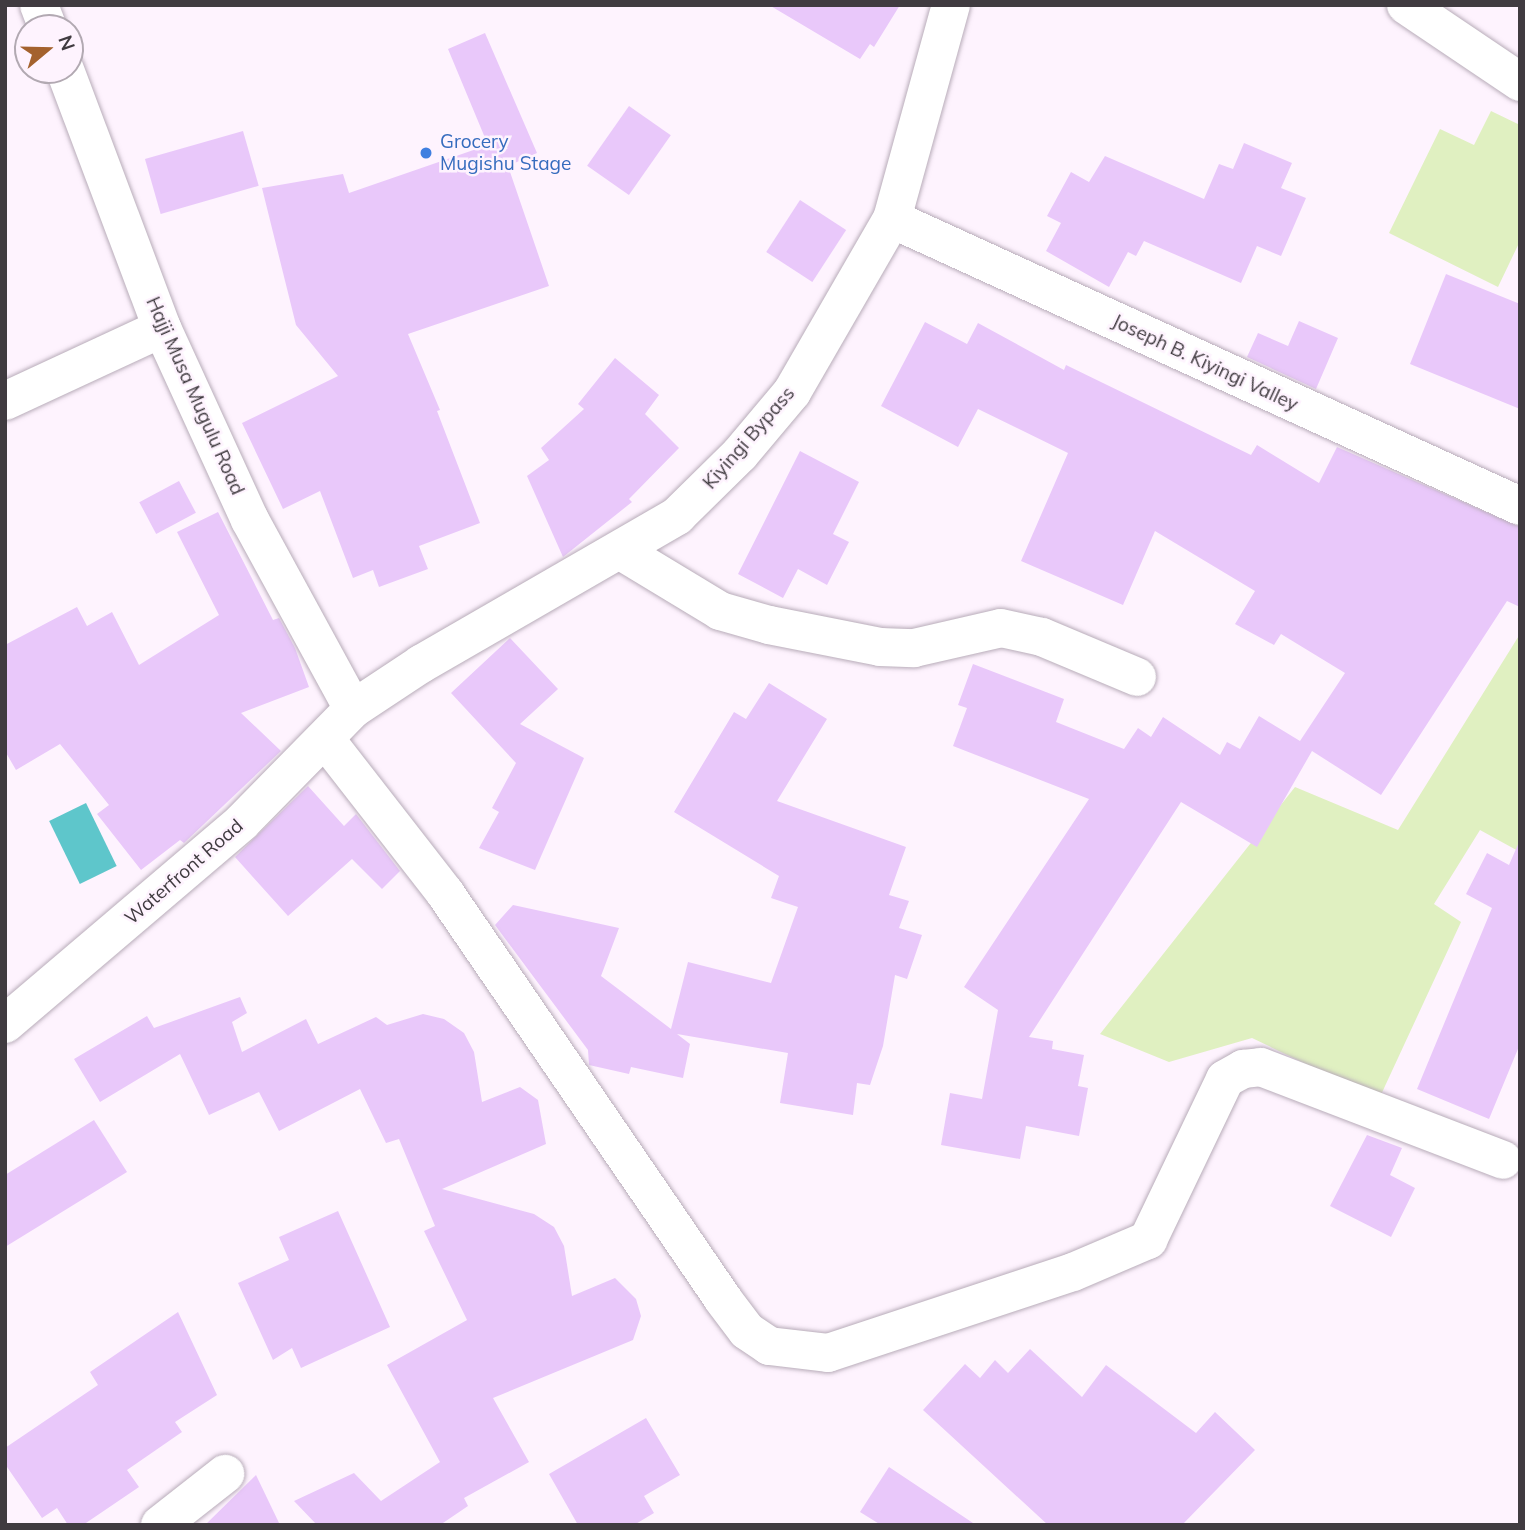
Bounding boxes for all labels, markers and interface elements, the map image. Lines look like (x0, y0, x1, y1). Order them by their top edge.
north arrow (14, 14, 84, 84)
text: N (53, 32, 81, 54)
place label: Grocery Mugishu Stage (440, 131, 571, 175)
marker: Grocery Mugishu Stage (418, 145, 434, 161)
street label: Hajji Musa Mugulu Road (141, 294, 249, 498)
street label: Joseph B. Kiyingi Valley (1108, 310, 1302, 416)
street label: Kiyingi Bypass (698, 382, 800, 494)
street label: Waterfront Road (120, 814, 248, 930)

